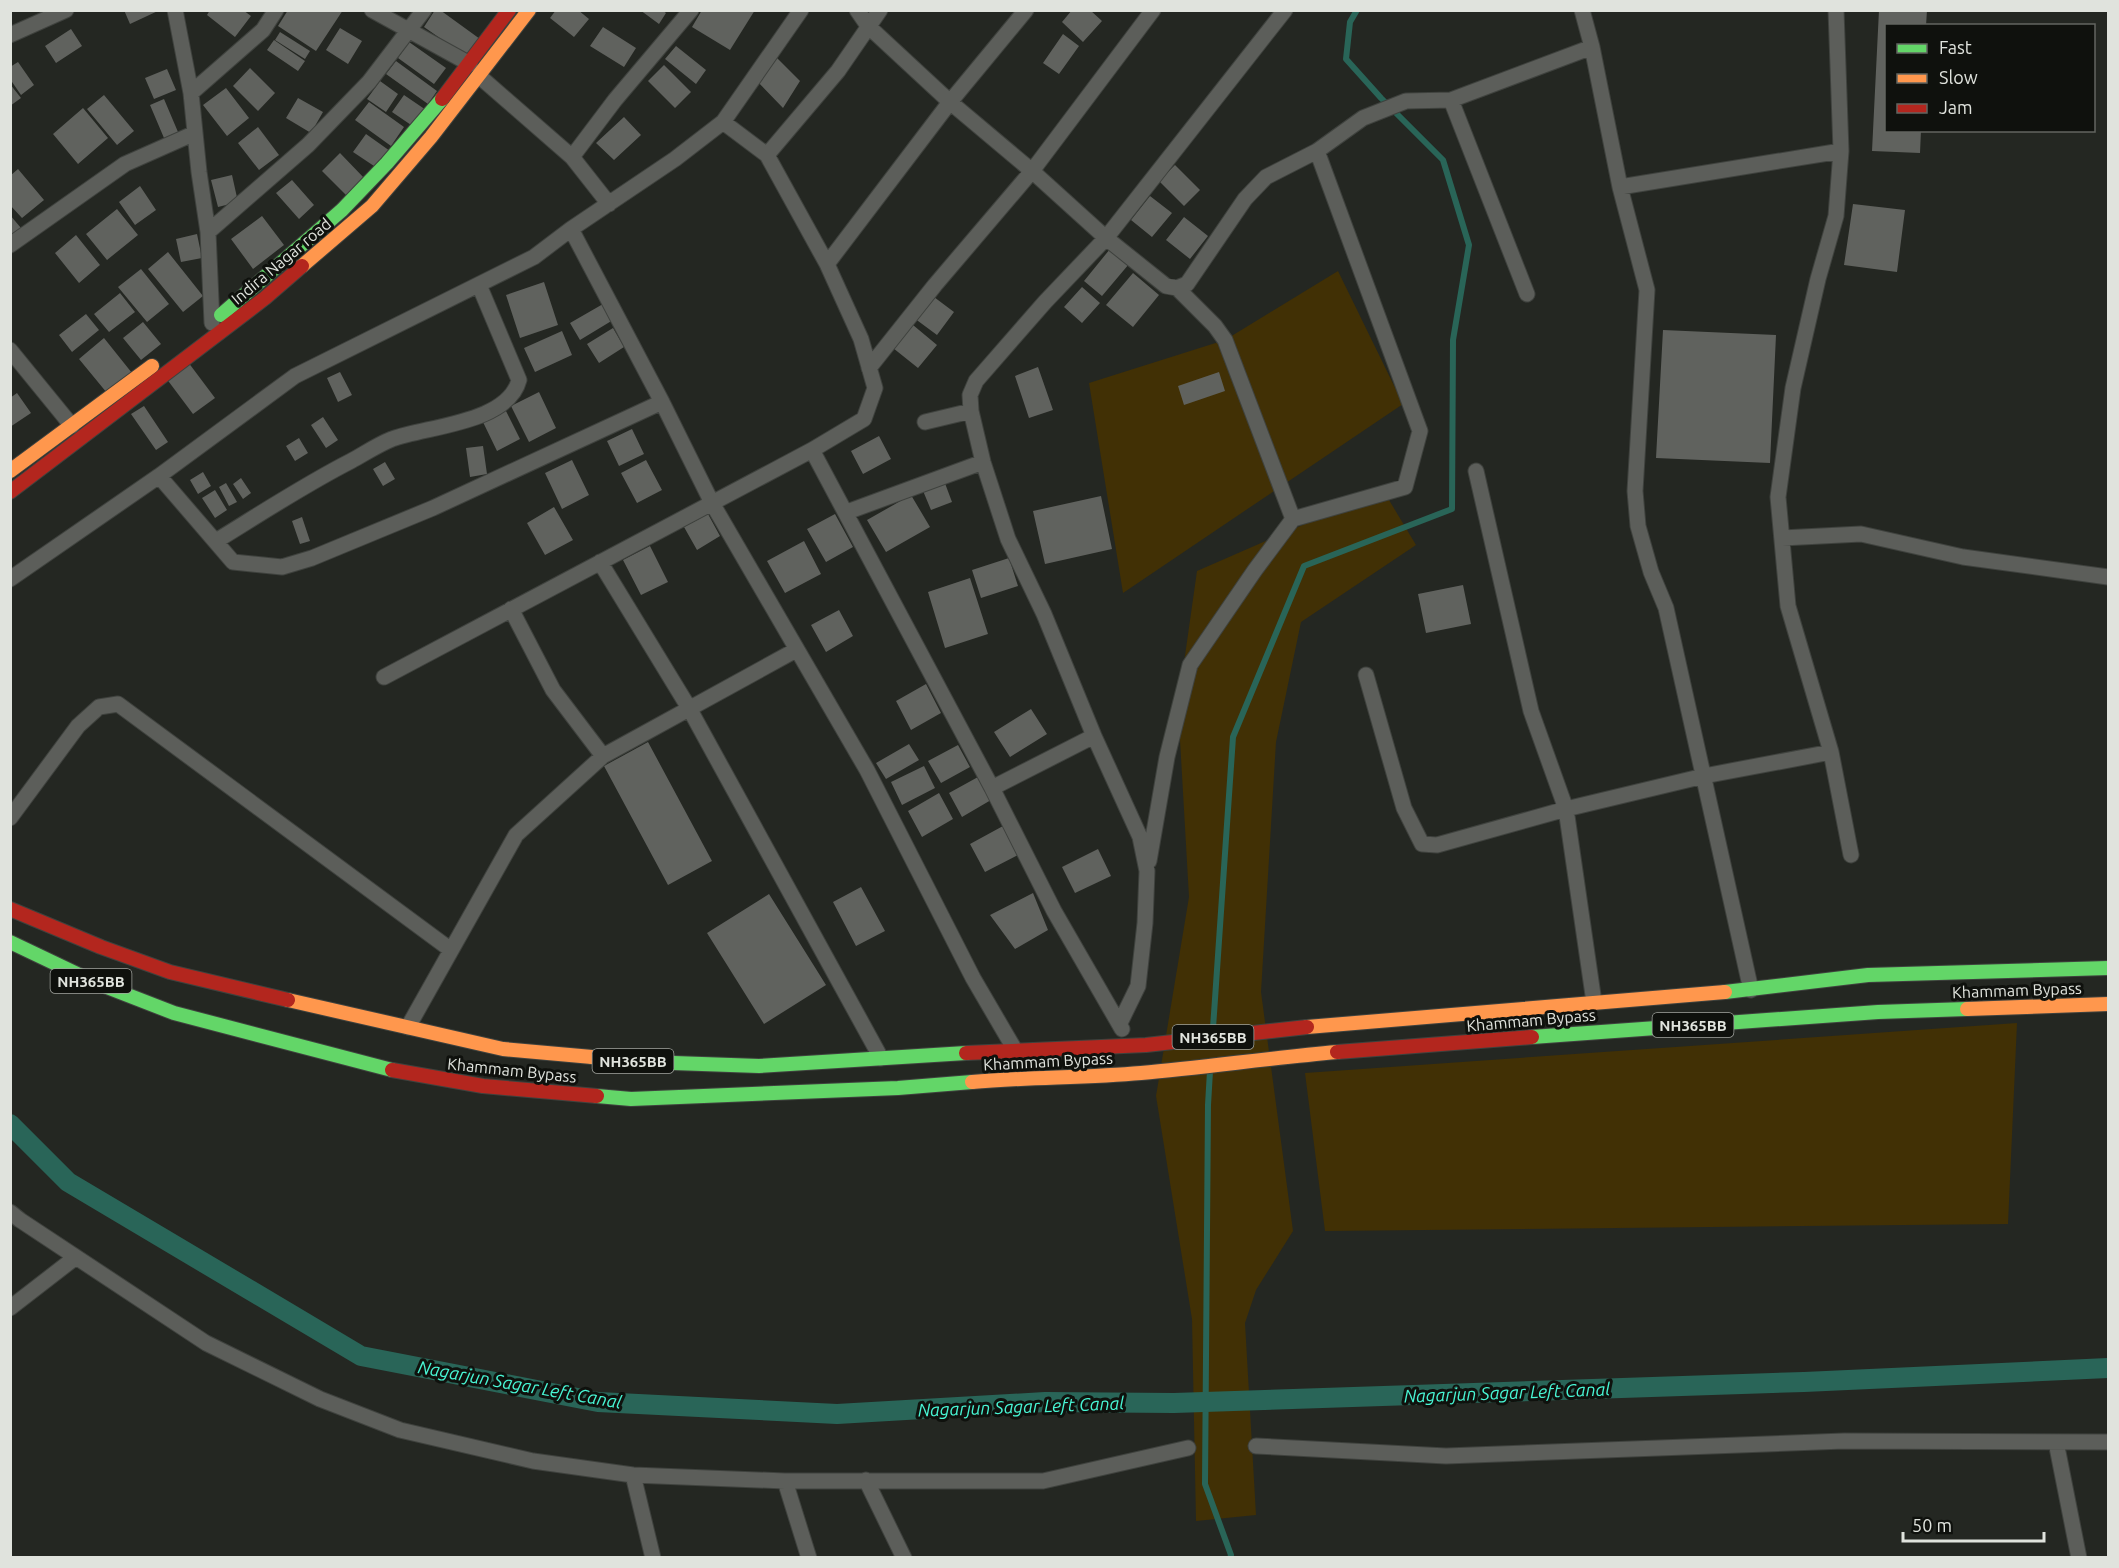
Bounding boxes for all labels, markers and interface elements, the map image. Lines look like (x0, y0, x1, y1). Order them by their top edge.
legend (1885, 24, 2095, 132)
text: Fast (1939, 37, 1972, 57)
text: Slow (1939, 67, 1978, 87)
text: Jam (1939, 97, 1973, 117)
street label: Indira Nagar road (228, 214, 334, 308)
road number: NH365BB (50, 969, 132, 993)
street label: Khammam Bypass (1952, 979, 2082, 1001)
street label: Khammam Bypass (1466, 1005, 1596, 1035)
road number: NH365BB (1652, 1013, 1734, 1037)
road number: NH365BB (1172, 1025, 1254, 1049)
road number: NH365BB (592, 1049, 674, 1073)
street label: Khammam Bypass (983, 1049, 1113, 1073)
street label: Khammam Bypass (447, 1054, 578, 1086)
water label: Nagarjun Sagar Left Canal (416, 1356, 624, 1413)
water label: Nagarjun Sagar Left Canal (1403, 1378, 1611, 1407)
water label: Nagarjun Sagar Left Canal (917, 1392, 1125, 1421)
scale bar (1903, 1505, 2044, 1543)
text: 50 m (1912, 1515, 1952, 1535)

